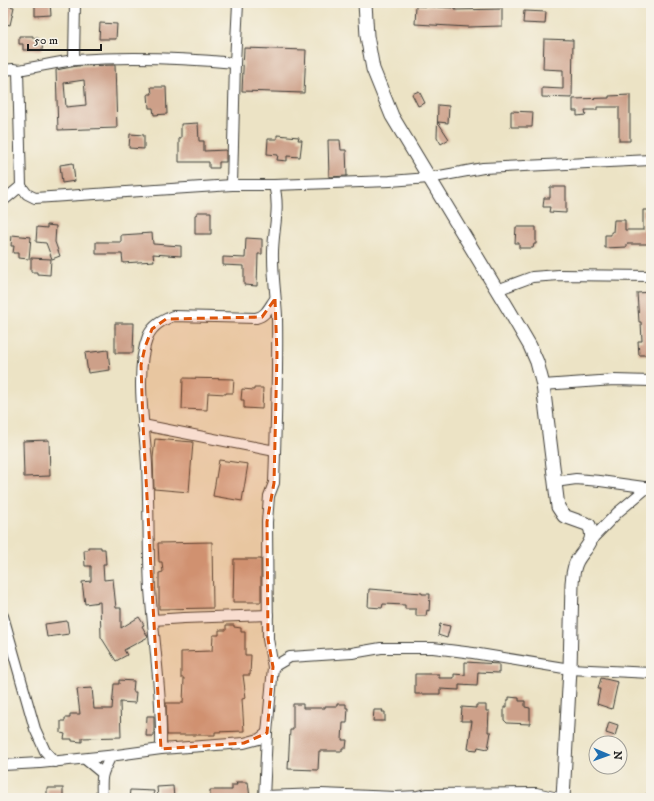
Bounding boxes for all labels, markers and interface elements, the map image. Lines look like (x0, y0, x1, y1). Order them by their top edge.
scale bar (28, 26, 101, 52)
text: 50 m (34, 33, 58, 48)
north arrow (588, 735, 628, 775)
text: N (610, 751, 624, 760)

